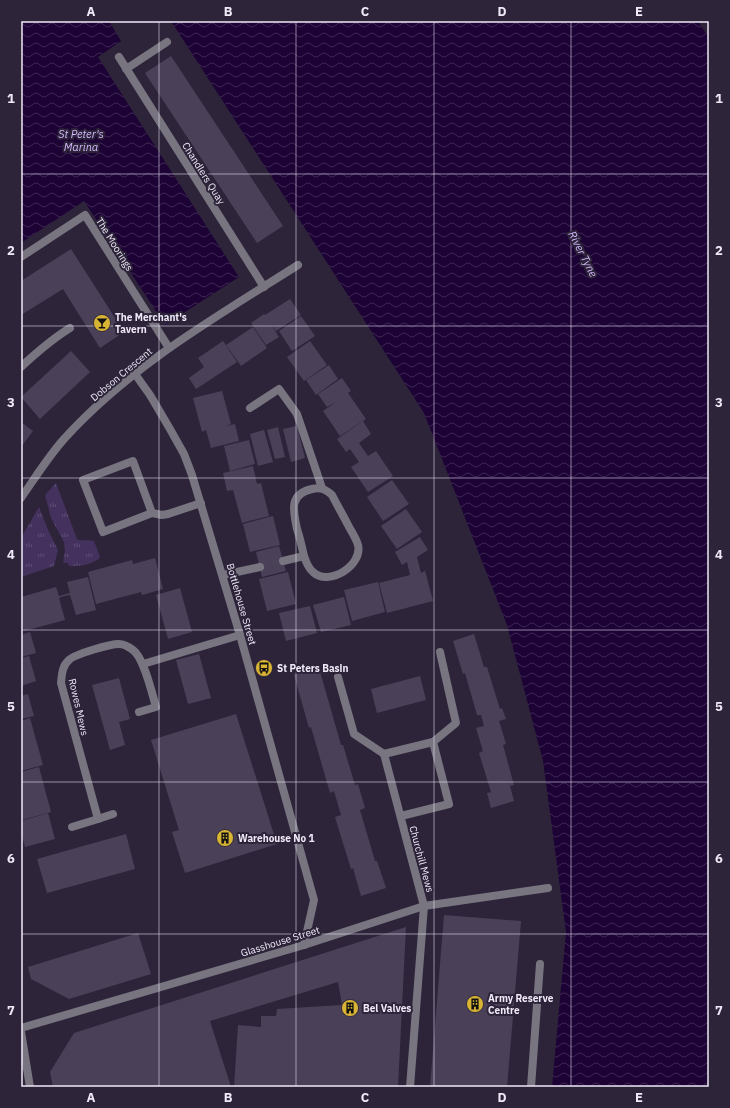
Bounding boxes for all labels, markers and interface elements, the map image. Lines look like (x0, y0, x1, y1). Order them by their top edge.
text: A (87, 3, 96, 20)
text: B (224, 3, 233, 20)
text: C (361, 3, 370, 20)
text: D (497, 3, 507, 20)
text: E (635, 3, 643, 20)
text: 1 (7, 90, 15, 107)
text: 1 (715, 90, 723, 107)
water label: St Peter's Marina (58, 127, 104, 154)
street label: Chandlers Quay (179, 140, 228, 207)
street label: The Moorings (93, 215, 136, 273)
water label: River Tyne (565, 229, 601, 280)
text: 2 (7, 242, 15, 259)
text: 2 (715, 242, 723, 259)
place label: The Merchant's Tavern (115, 311, 187, 336)
bar icon: The Merchant's Tavern (92, 313, 112, 333)
street label: Dobson Crescent (88, 345, 155, 404)
text: 3 (7, 394, 15, 411)
text: 3 (715, 394, 723, 411)
text: 4 (7, 546, 15, 563)
text: 4 (715, 546, 723, 563)
street label: Bottlehouse Street (224, 562, 260, 647)
bus stop icon: St Peters Basin (254, 658, 274, 678)
place label: St Peters Basin (277, 662, 348, 675)
street label: Rowes Mews (66, 677, 91, 737)
text: 5 (7, 698, 15, 715)
text: 5 (715, 698, 723, 715)
street label: Churchill Mews (406, 824, 437, 894)
building icon: Warehouse No 1 (215, 828, 235, 848)
place label: Warehouse No 1 (238, 832, 315, 845)
text: 6 (7, 850, 15, 867)
text: 6 (715, 850, 723, 867)
street label: Glasshouse Street (239, 923, 322, 960)
place label: Army Reserve Centre (488, 992, 554, 1017)
building icon: Army Reserve Centre (465, 994, 485, 1014)
building icon: Bel Valves (340, 998, 360, 1018)
text: 7 (7, 1002, 15, 1019)
place label: Bel Valves (363, 1002, 411, 1015)
text: 7 (715, 1002, 723, 1019)
text: A (87, 1089, 96, 1106)
text: B (224, 1089, 233, 1106)
text: C (361, 1089, 370, 1106)
text: D (497, 1089, 507, 1106)
text: E (635, 1089, 643, 1106)

